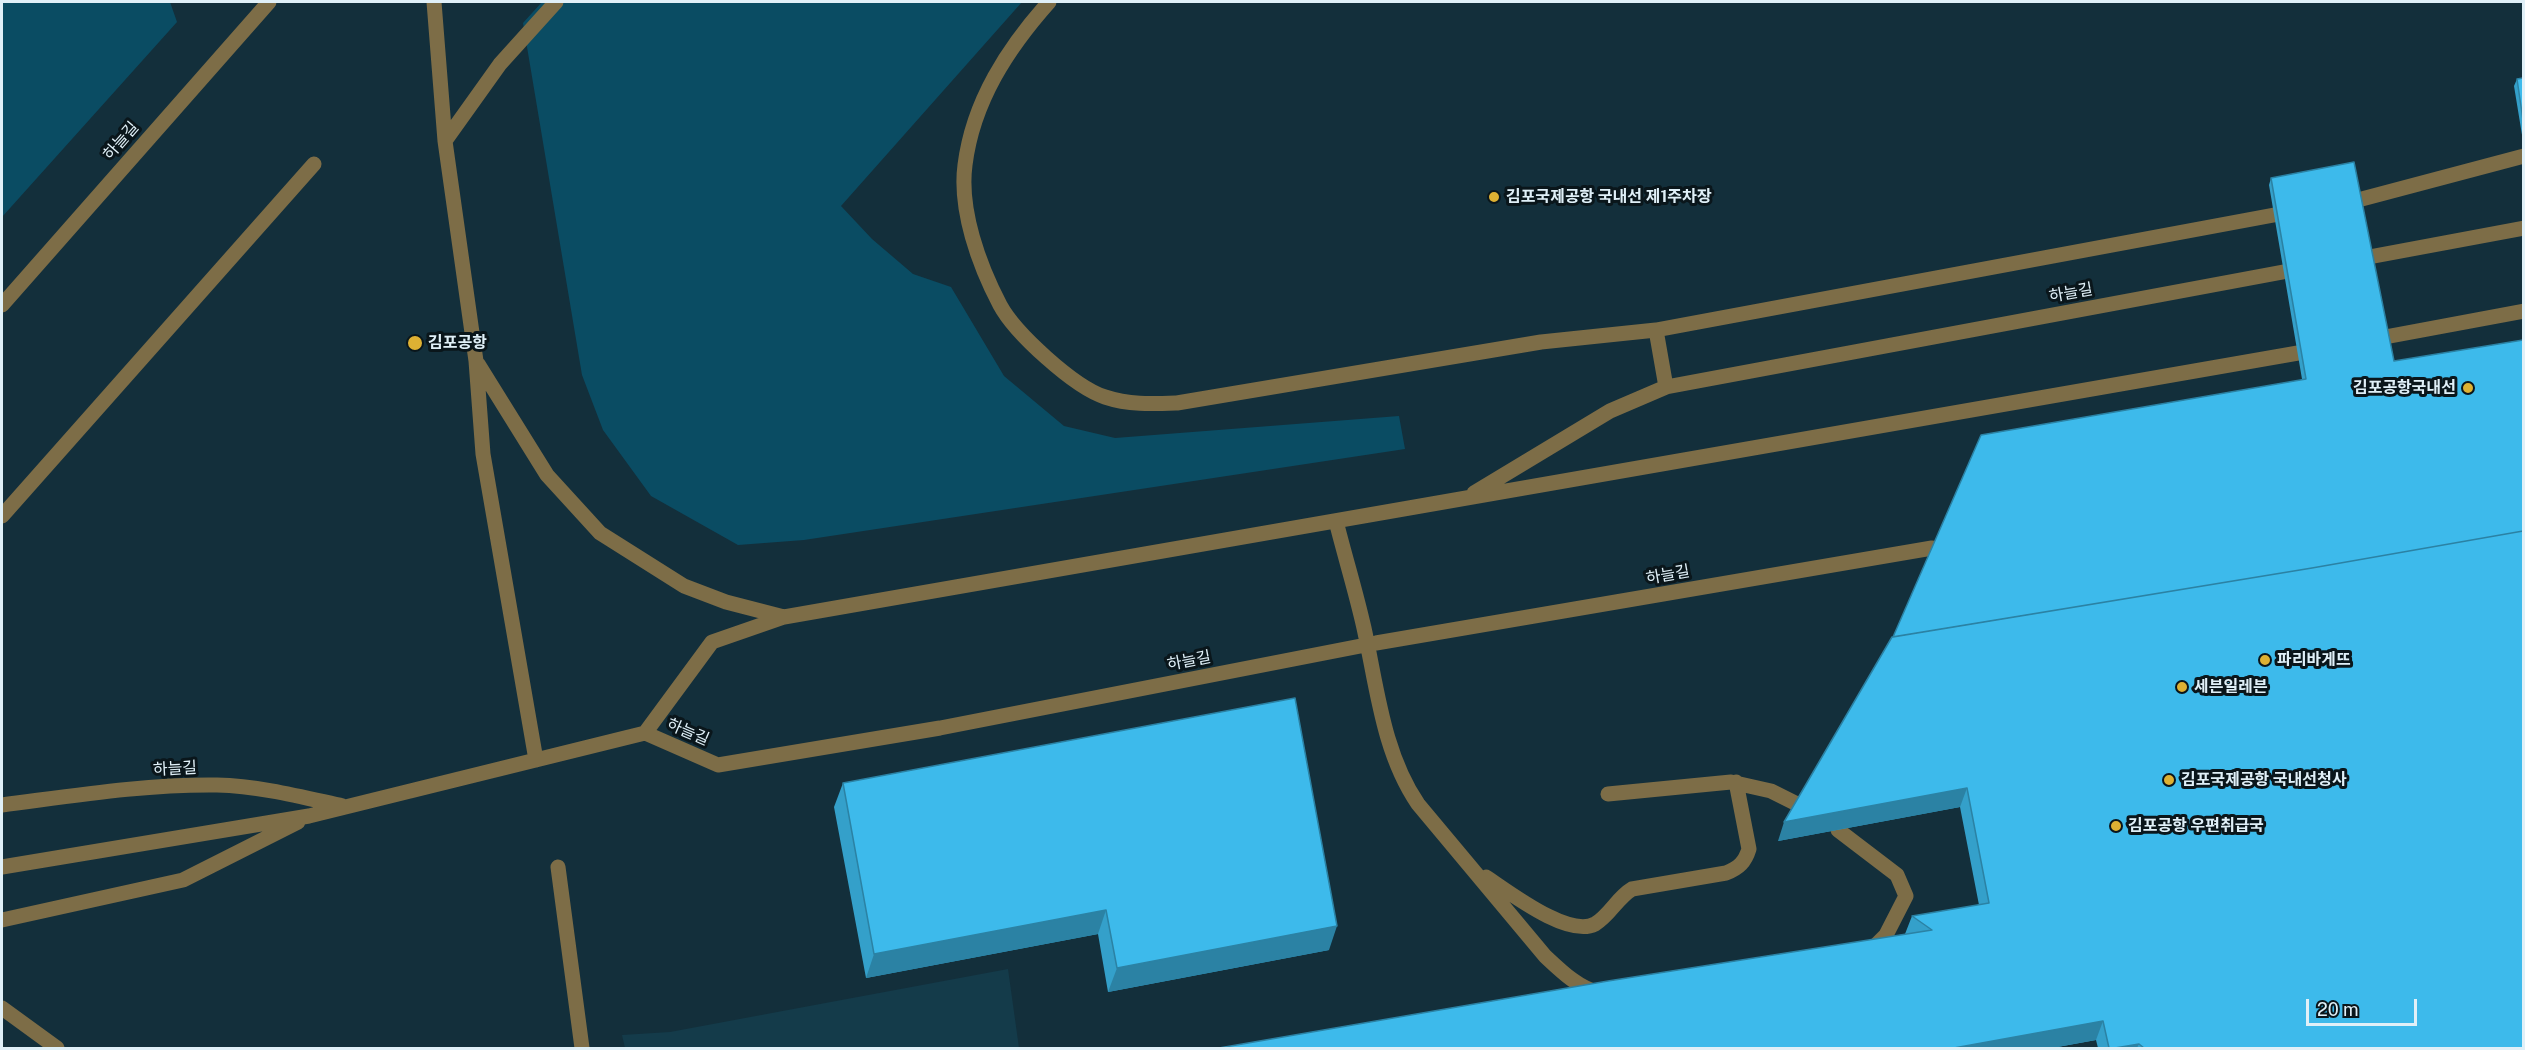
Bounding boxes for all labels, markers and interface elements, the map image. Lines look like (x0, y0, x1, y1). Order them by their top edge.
street label: 하늘길 (99, 118, 143, 164)
place label: 김포국제공항 국내선 제1주차장 (1506, 187, 1711, 207)
marker: 김포국제공항 국내선 제1주차장 (1487, 190, 1501, 204)
street label: 하늘길 (2048, 280, 2094, 306)
place label: 김포공항 (428, 333, 487, 353)
marker: 김포공항 (406, 334, 424, 352)
place label: 김포공항국내선 (2353, 378, 2456, 398)
marker: 김포공항국내선 (2461, 381, 2475, 395)
street label: 하늘길 (1645, 562, 1691, 588)
street label: 하늘길 (1165, 647, 1213, 675)
place label: 파리바게뜨 (2277, 650, 2351, 670)
marker: 파리바게뜨 (2258, 653, 2272, 667)
place label: 세븐일레븐 (2194, 677, 2268, 697)
marker: 세븐일레븐 (2175, 680, 2189, 694)
street label: 하늘길 (664, 715, 712, 749)
street label: 하늘길 (152, 758, 198, 780)
place label: 김포국제공항 국내선청사 (2181, 770, 2347, 790)
marker: 김포국제공항 국내선청사 (2162, 773, 2176, 787)
place label: 김포공항 우편취급국 (2128, 816, 2264, 836)
marker: 김포공항 우편취급국 (2109, 819, 2123, 833)
scale bar (2309, 987, 2420, 1025)
text: 20 m (2317, 999, 2359, 1020)

